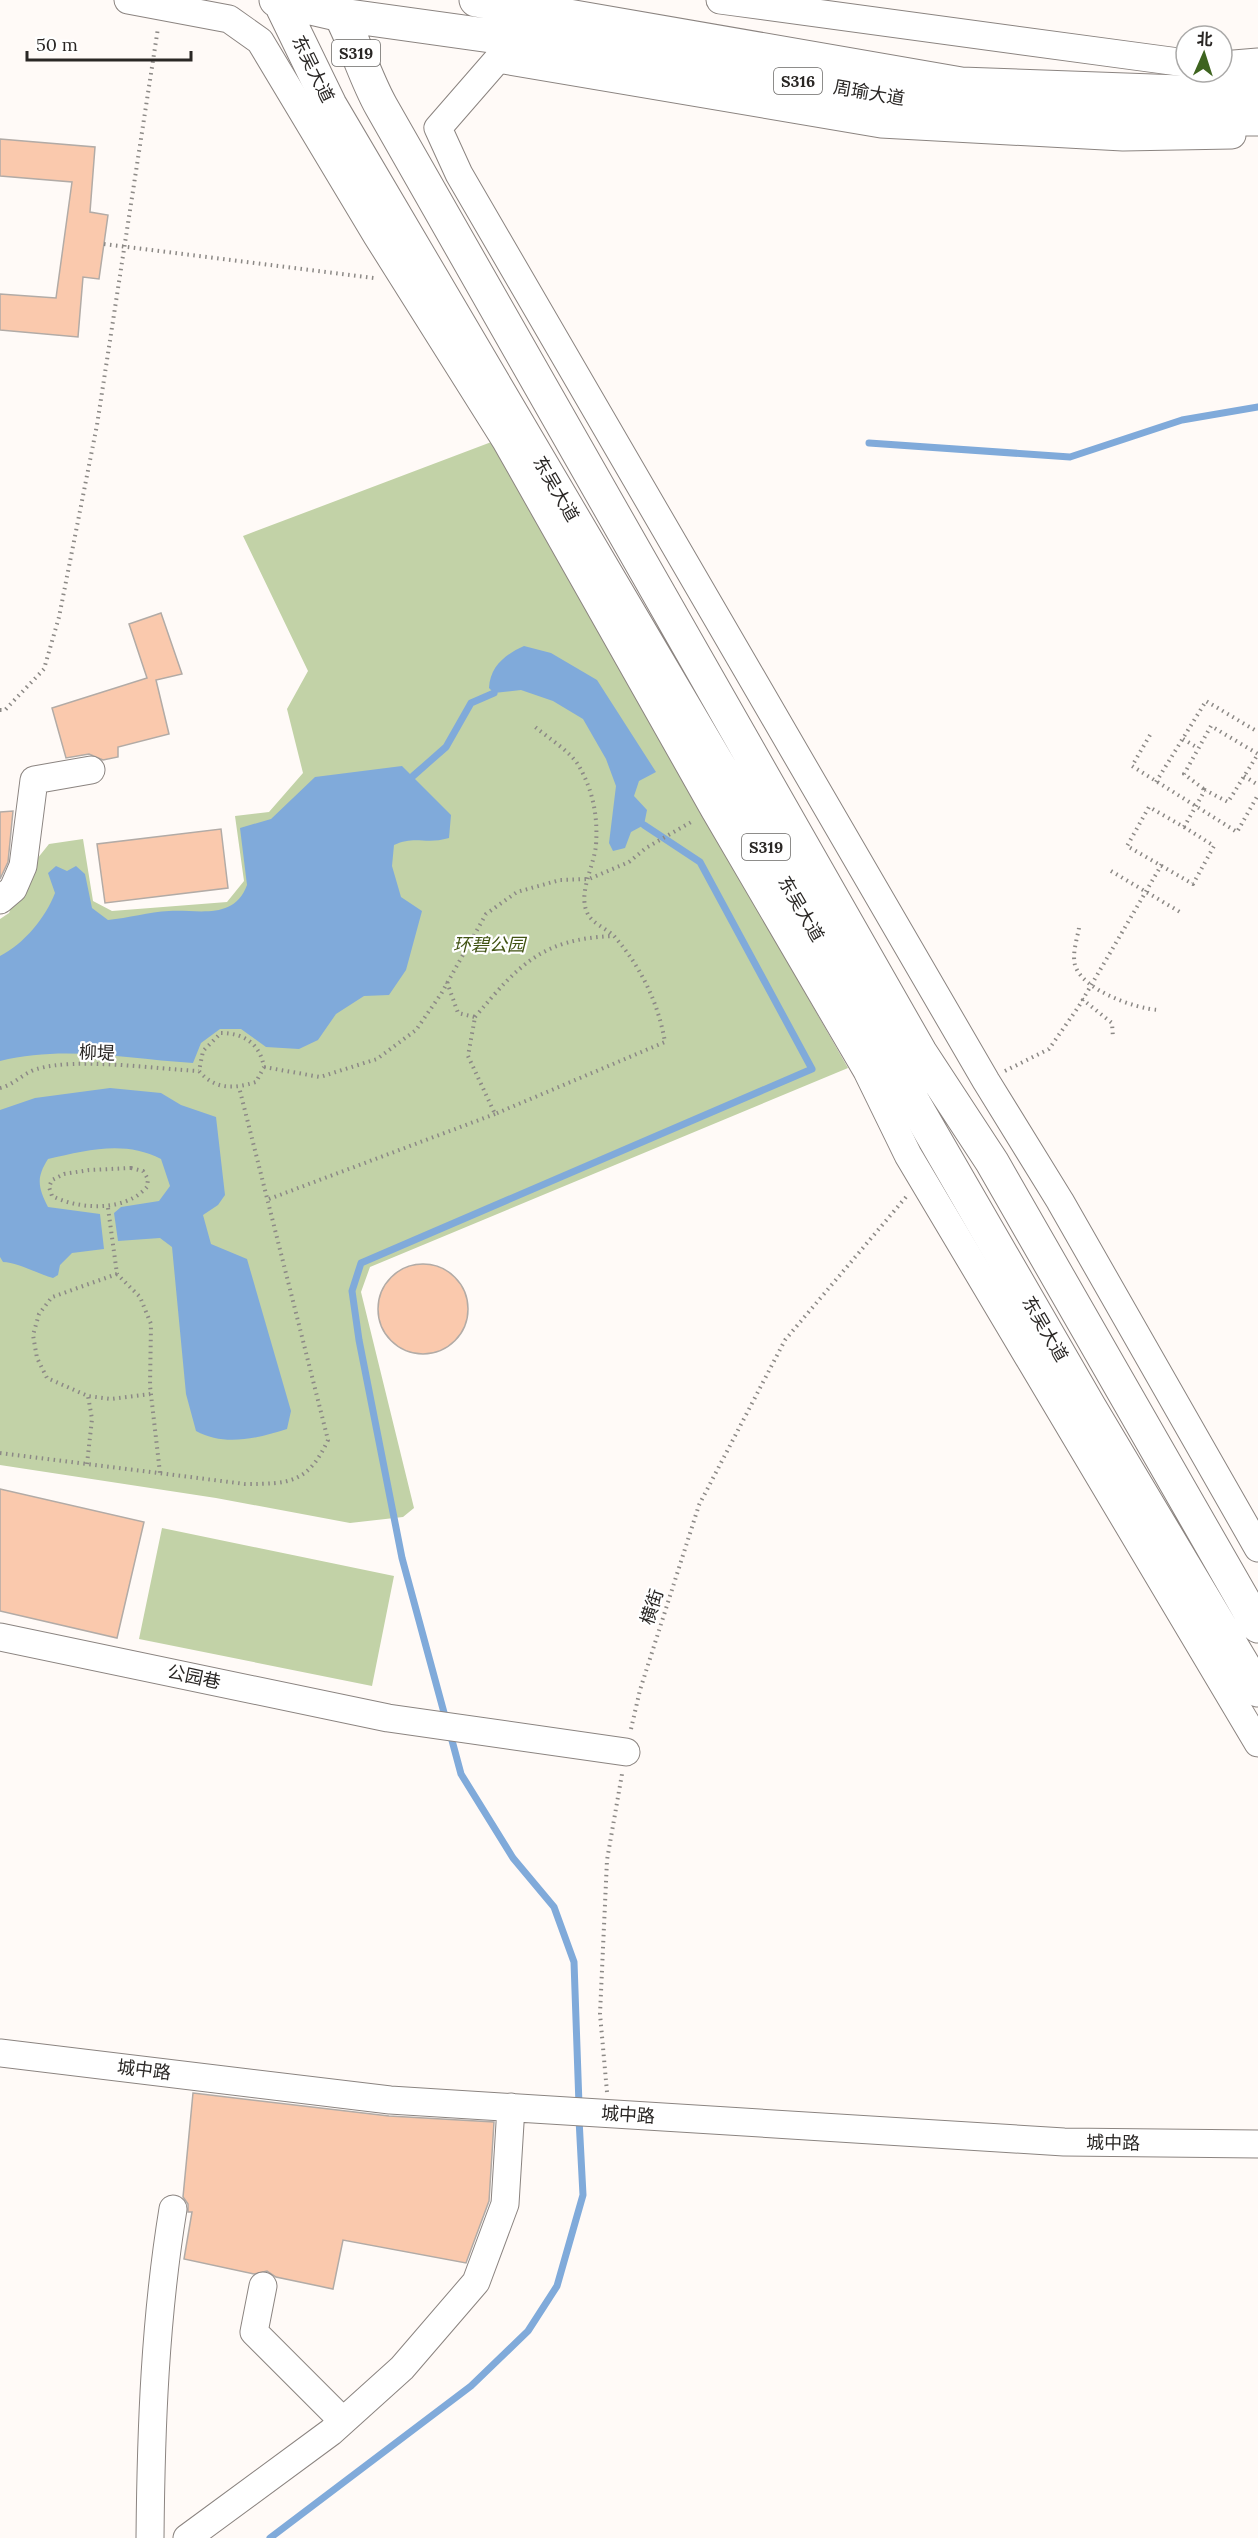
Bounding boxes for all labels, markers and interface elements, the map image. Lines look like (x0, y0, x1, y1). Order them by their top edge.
scale bar (27, 24, 190, 62)
north arrow (1174, 24, 1234, 84)
text: 北 (1196, 29, 1213, 49)
street label: 东吴大道 (287, 31, 340, 106)
text: 50 m (36, 33, 78, 56)
road number: S319 (332, 40, 380, 66)
road number: S316 (774, 68, 822, 94)
street label: 周瑜大道 (832, 75, 907, 110)
street label: 东吴大道 (528, 452, 584, 526)
road number: S319 (742, 834, 790, 860)
street label: 东吴大道 (773, 872, 829, 946)
park label: 环碧公园 (453, 933, 528, 956)
street label: 柳堤 (79, 1040, 115, 1065)
street label: 东吴大道 (1017, 1292, 1073, 1366)
street label: 横街 (635, 1586, 668, 1628)
street label: 公园巷 (165, 1660, 223, 1693)
street label: 城中路 (116, 2055, 172, 2084)
street label: 城中路 (600, 2101, 656, 2128)
street label: 城中路 (1086, 2131, 1140, 2154)

